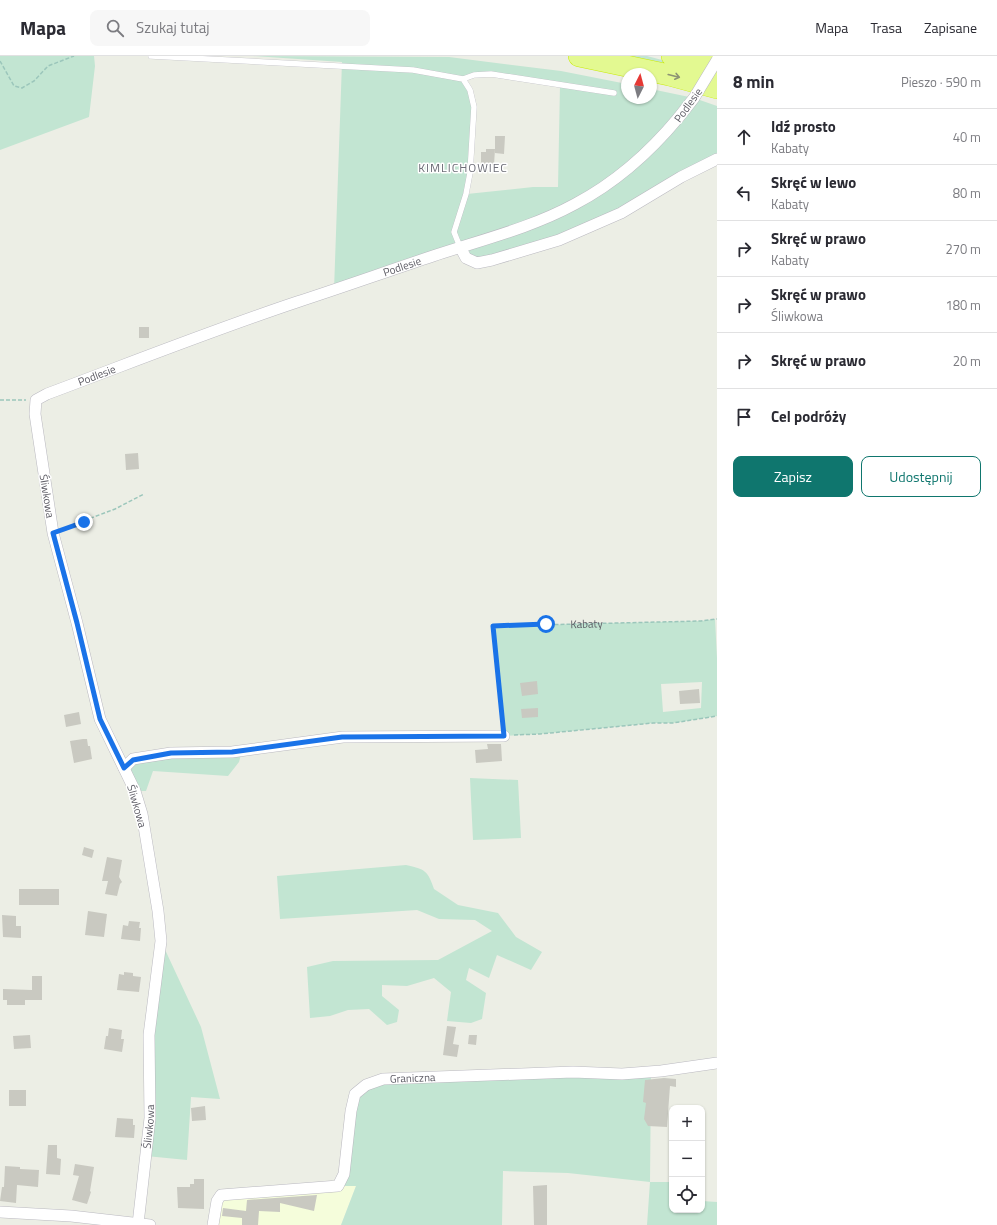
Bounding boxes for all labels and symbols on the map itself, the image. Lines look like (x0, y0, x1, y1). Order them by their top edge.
north arrow (621, 68, 657, 104)
one-way arrow (668, 73, 681, 80)
street label: Podlesie (670, 84, 706, 126)
district label: KIMLICHOWIEC (418, 158, 508, 177)
street label: Podlesie (381, 252, 424, 280)
street label: Podlesie (76, 361, 118, 390)
street label: Śliwkowa (36, 473, 58, 519)
route end (75, 513, 93, 531)
route start (537, 615, 555, 633)
street label: Kabaty (570, 615, 603, 632)
street label: Śliwkowa (123, 783, 151, 830)
street label: Graniczna (389, 1069, 436, 1087)
street label: Śliwkowa (139, 1104, 158, 1149)

